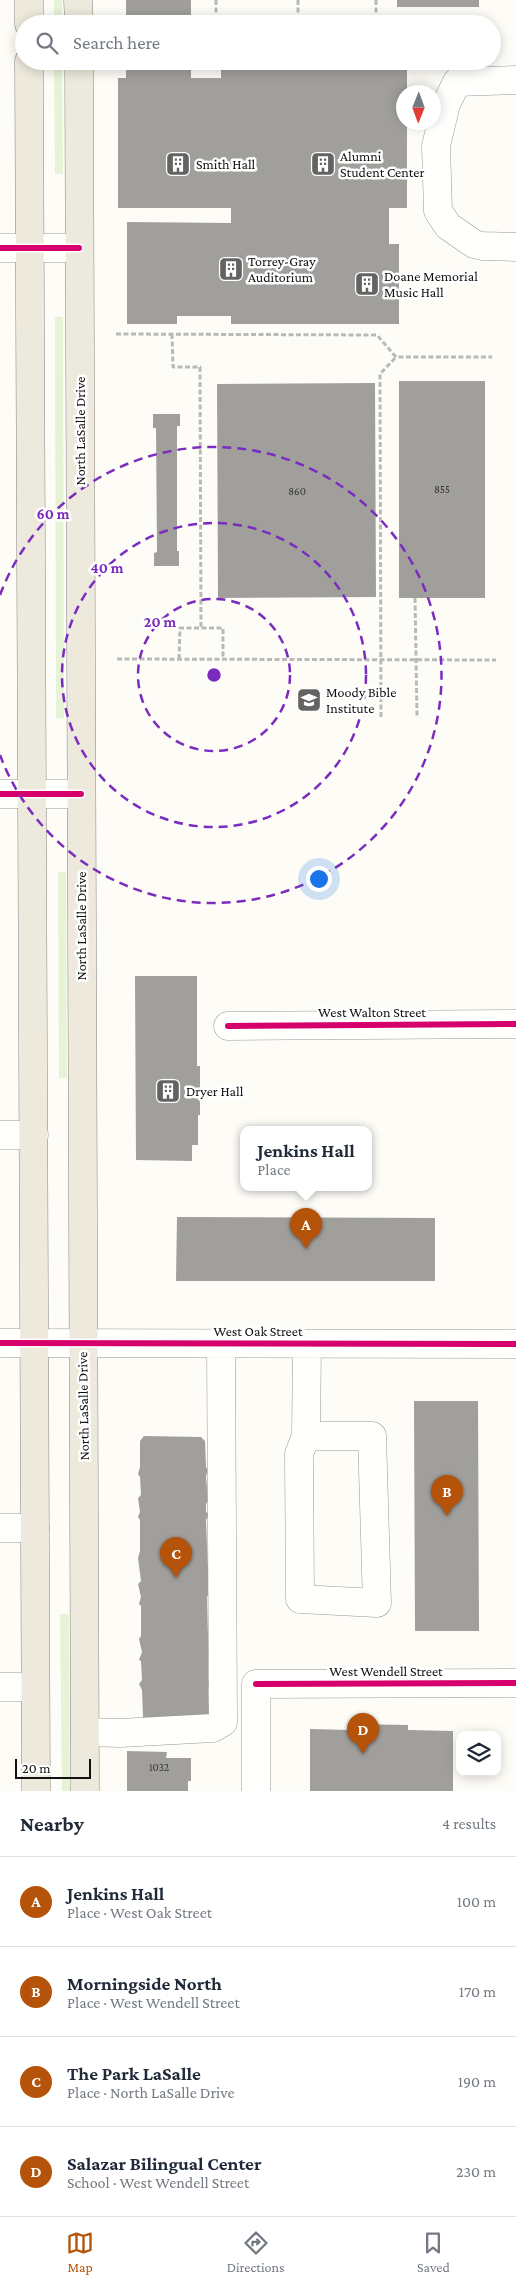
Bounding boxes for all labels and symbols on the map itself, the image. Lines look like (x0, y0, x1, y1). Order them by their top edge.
north arrow (396, 85, 441, 130)
place label: Alumni Student Center (340, 148, 424, 180)
building icon: Smith Hall (165, 151, 191, 177)
building icon: Alumni Student Center (310, 151, 336, 177)
place label: Smith Hall (196, 156, 256, 172)
place label: Torrey-Gray Auditorium (248, 253, 316, 285)
building icon: Torrey-Gray Auditorium (218, 256, 244, 282)
place label: Doane Memorial Music Hall (384, 268, 478, 300)
building icon: Doane Memorial Music Hall (354, 271, 380, 297)
street label: North LaSalle Drive (72, 377, 88, 485)
house number: 855 (434, 483, 450, 495)
house number: 860 (288, 485, 306, 497)
text: 60 m (37, 506, 70, 522)
text: 40 m (91, 560, 124, 576)
text: 20 m (144, 614, 176, 630)
centre of rings (205, 666, 223, 684)
place label: Moody Bible Institute (326, 684, 396, 716)
school or university icon: Moody Bible Institute (296, 687, 322, 713)
your location (306, 866, 332, 892)
street label: North LaSalle Drive (73, 872, 89, 980)
street label: West Walton Street (318, 1004, 426, 1020)
building icon: Dryer Hall (155, 1078, 181, 1104)
place label: Dryer Hall (186, 1083, 244, 1099)
pin: A (290, 1208, 322, 1249)
street label: West Oak Street (213, 1323, 303, 1339)
street label: North LaSalle Drive (74, 1351, 92, 1461)
pin: B (431, 1475, 463, 1516)
pin: C (160, 1537, 192, 1578)
street label: West Wendell Street (329, 1663, 443, 1679)
pin: D (347, 1713, 379, 1754)
scale bar (15, 1756, 91, 1779)
house number: 1032 (149, 1761, 169, 1773)

